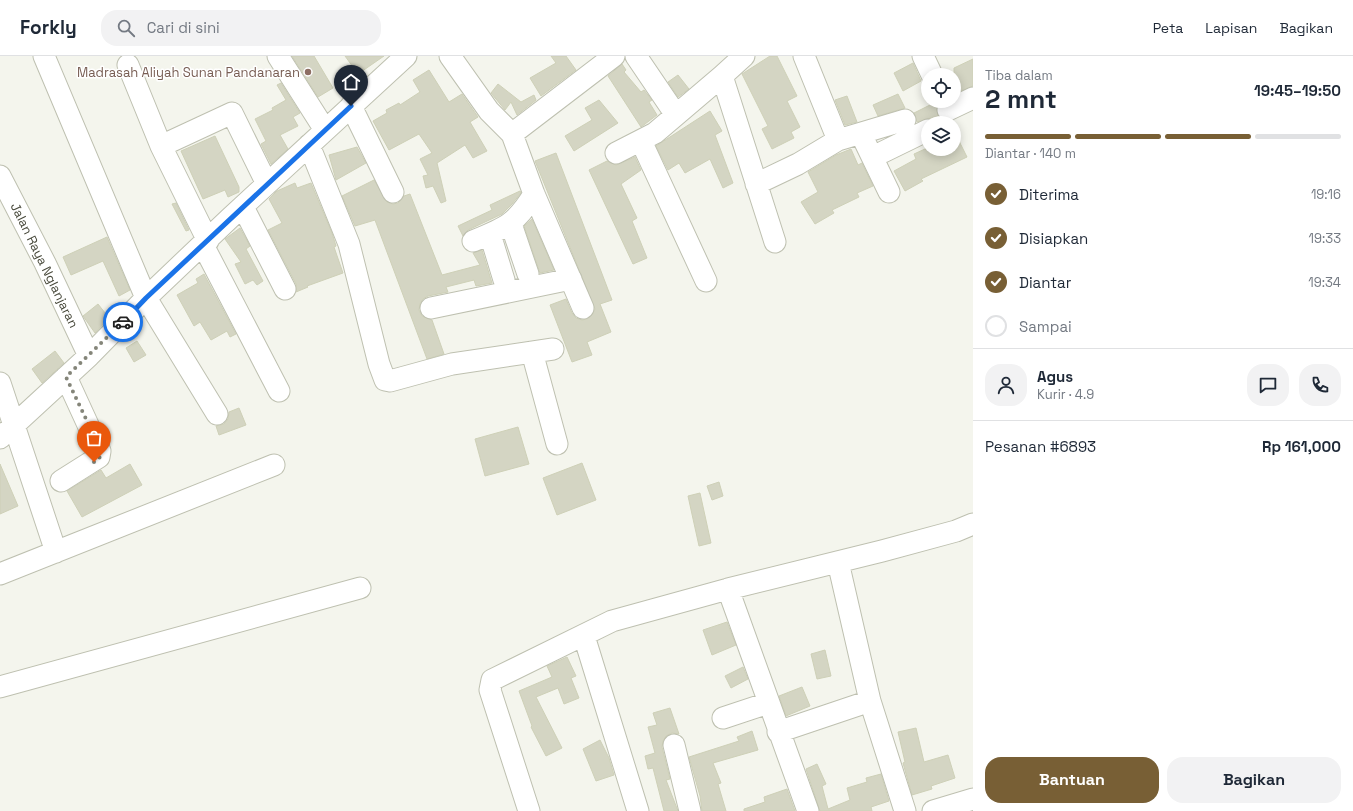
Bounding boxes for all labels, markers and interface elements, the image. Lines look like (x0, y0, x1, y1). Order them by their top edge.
search box (101, 10, 381, 46)
text: Forkly (20, 15, 77, 40)
icon: search (115, 17, 137, 39)
text: Cari di sini (147, 18, 220, 37)
text: Peta (1153, 19, 1183, 37)
text: Lapisan (1205, 19, 1257, 37)
text: Bagikan (1279, 19, 1333, 37)
place label: Madrasah Aliyah Sunan Pandanaran (77, 64, 300, 81)
pin (334, 65, 368, 106)
marker: Madrasah Aliyah Sunan Pandanaran (303, 67, 313, 77)
text: Tiba dalam (985, 67, 1053, 84)
map controls (921, 68, 961, 156)
button: locate (921, 68, 961, 108)
icon: home (340, 71, 362, 93)
text: 19:45–19:50 (1254, 81, 1341, 100)
text: 2 mnt (985, 82, 1057, 116)
button: layers (921, 116, 961, 156)
text: Diantar · 140 m (985, 145, 1076, 162)
icon: check (985, 183, 1007, 205)
text: Diterima (1019, 185, 1079, 204)
text: 19:16 (1311, 186, 1341, 203)
street label: Jalan Raya Nglanjaran (7, 200, 82, 331)
icon: check (985, 227, 1007, 249)
text: Disiapkan (1019, 229, 1088, 248)
text: 19:33 (1309, 230, 1341, 247)
icon: check (985, 271, 1007, 293)
text: Diantar (1019, 273, 1071, 292)
text: 19:34 (1308, 274, 1341, 291)
courier (103, 302, 143, 342)
icon: car (112, 311, 134, 333)
text: Sampai (1019, 317, 1072, 336)
button: person (985, 364, 1027, 406)
button: chat (1247, 364, 1289, 406)
button: phone (1299, 364, 1341, 406)
text: Agus (1037, 367, 1073, 386)
text: Kurir · 4.9 (1037, 386, 1094, 403)
pin (77, 421, 111, 462)
icon: bag (83, 427, 105, 449)
text: Pesanan #6893 (985, 437, 1096, 456)
text: Rp 161,000 (1262, 437, 1341, 456)
button: Bantuan (985, 757, 1159, 803)
button: Bagikan (1167, 757, 1341, 803)

